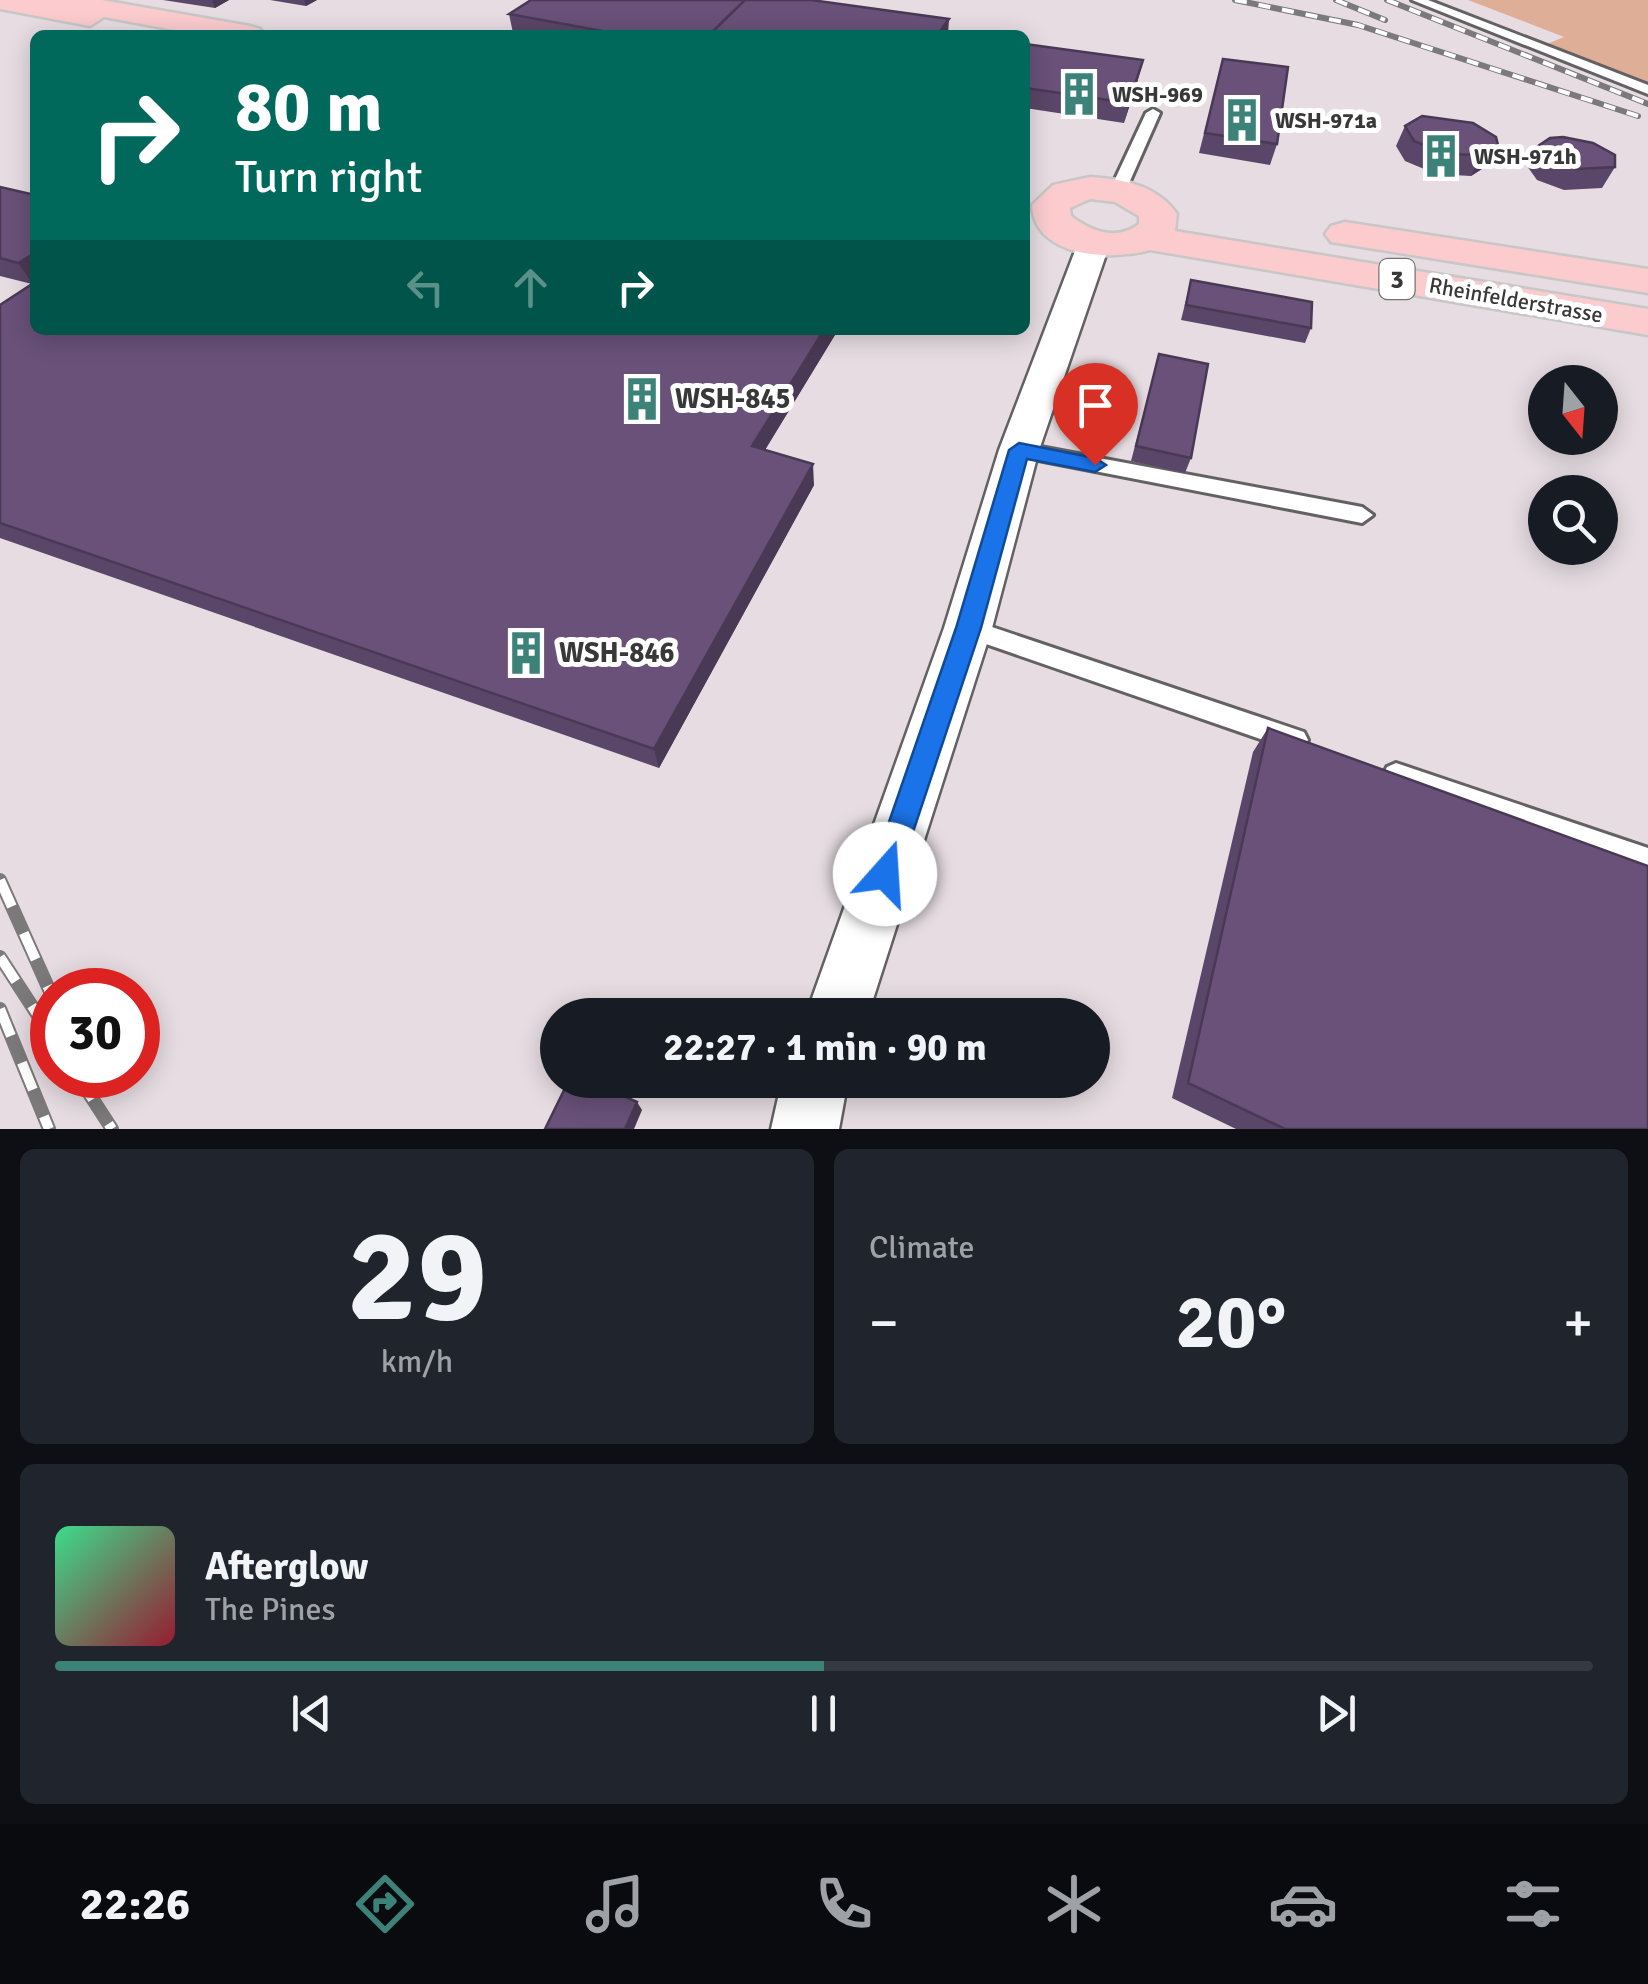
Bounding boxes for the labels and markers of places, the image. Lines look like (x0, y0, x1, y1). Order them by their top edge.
building icon: WSH-969 (1055, 70, 1103, 118)
place label: WSH-969 (1112, 81, 1203, 108)
building icon: WSH-971a (1218, 96, 1266, 144)
place label: WSH-971a (1275, 107, 1377, 134)
building icon: WSH-971h (1417, 132, 1465, 180)
place label: WSH-971h (1474, 143, 1577, 170)
pin (1053, 363, 1138, 466)
building icon: WSH-845 (618, 375, 666, 423)
place label: WSH-845 (675, 382, 791, 416)
building icon: WSH-846 (502, 629, 550, 677)
place label: WSH-846 (559, 636, 675, 670)

